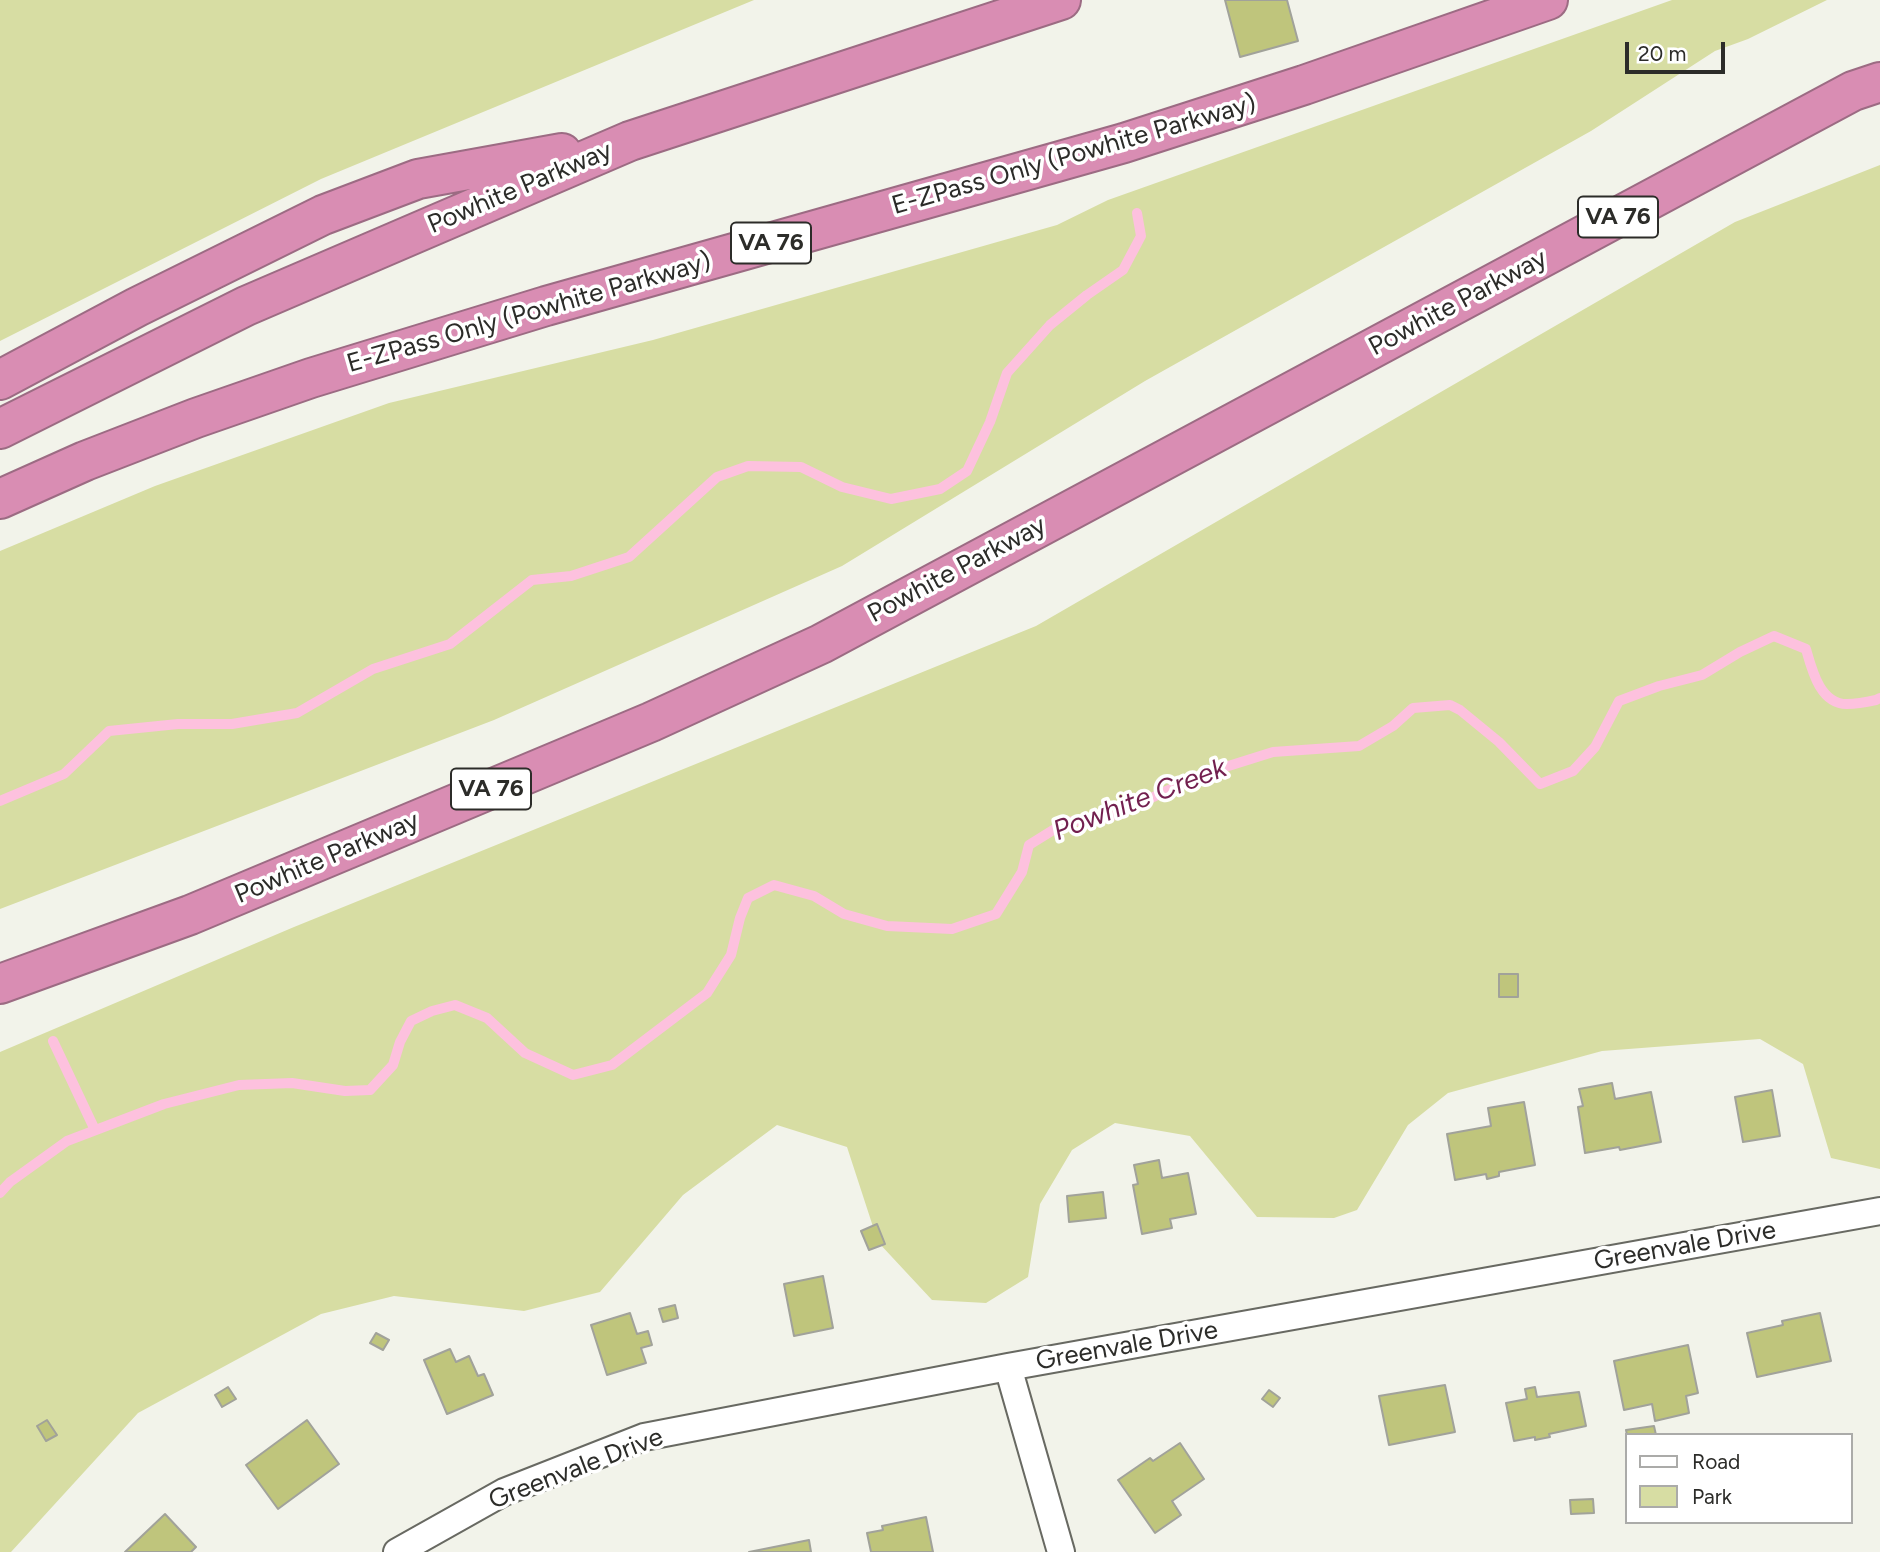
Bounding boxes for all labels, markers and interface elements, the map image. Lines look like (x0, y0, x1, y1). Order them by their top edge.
scale bar (1628, 28, 1728, 72)
text: 20 m (1638, 41, 1686, 66)
street label: E-ZPass Only (Powhite Parkway) (888, 88, 1260, 222)
street label: Powhite Parkway (423, 135, 617, 241)
road number: VA 76 (1578, 196, 1658, 238)
road number: VA 76 (731, 223, 811, 264)
street label: Powhite Parkway (1364, 243, 1552, 363)
street label: E-ZPass Only (Powhite Parkway) (343, 246, 715, 380)
street label: Powhite Parkway (863, 510, 1051, 630)
water label: Powhite Creek (1049, 752, 1231, 848)
road number: VA 76 (451, 768, 531, 810)
street label: Powhite Parkway (230, 805, 424, 911)
street label: Greenvale Drive (1592, 1215, 1778, 1277)
street label: Greenvale Drive (1034, 1315, 1220, 1377)
street label: Greenvale Drive (484, 1421, 668, 1517)
legend (1624, 1433, 1852, 1524)
text: Road (1692, 1449, 1740, 1474)
text: Park (1692, 1484, 1732, 1509)

